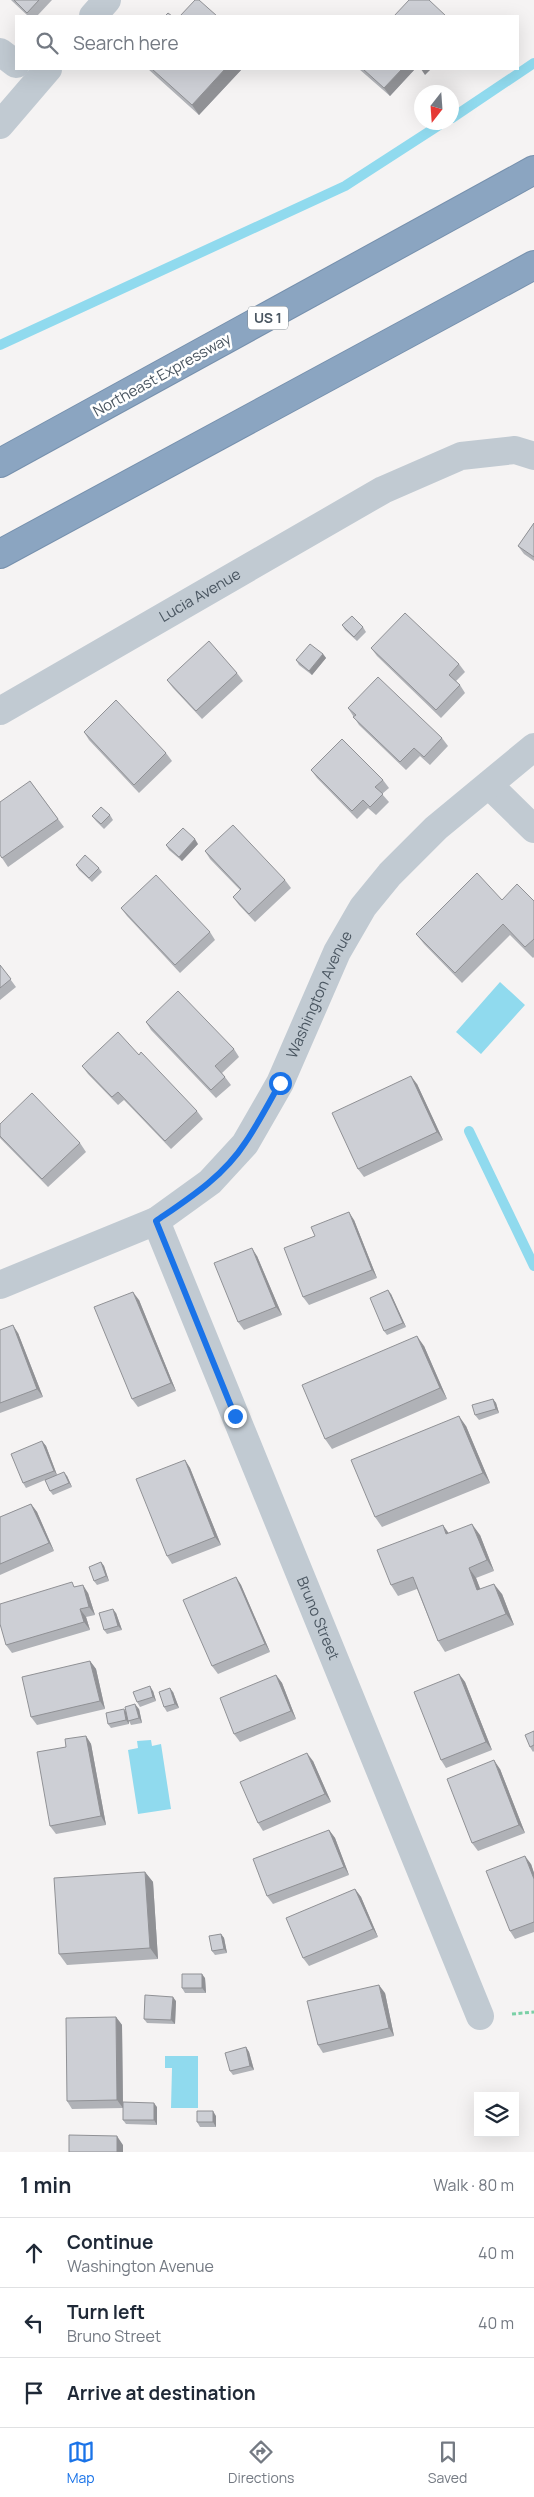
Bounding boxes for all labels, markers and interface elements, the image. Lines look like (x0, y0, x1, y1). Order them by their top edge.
search box (15, 15, 519, 70)
icon: search (33, 29, 61, 57)
text: Search here (73, 30, 179, 56)
north arrow (414, 85, 459, 130)
road number: US 1 (248, 306, 288, 330)
street label: Northeast Expressway (89, 328, 235, 421)
street label: Lucia Avenue (155, 563, 245, 627)
street label: Washington Avenue (281, 927, 357, 1061)
route start (269, 1072, 292, 1095)
route end (224, 1405, 247, 1428)
street label: Bruno Street (292, 1573, 345, 1663)
map controls (474, 2092, 519, 2137)
button: layers (474, 2092, 519, 2137)
text: 1 min (20, 2171, 71, 2199)
text: Walk · 80 m (433, 2174, 514, 2196)
text: Continue (67, 2229, 153, 2255)
icon: ahead (20, 2239, 48, 2267)
text: 40 m (478, 2242, 514, 2264)
text: Washington Avenue (67, 2255, 214, 2277)
text: Turn left (67, 2299, 145, 2325)
icon: left (20, 2309, 48, 2337)
text: 40 m (478, 2312, 514, 2334)
text: Bruno Street (67, 2325, 161, 2347)
icon: arrive (20, 2379, 48, 2407)
text: Arrive at destination (67, 2380, 256, 2406)
tab: Map (67, 2438, 95, 2487)
tab: Directions (228, 2438, 294, 2487)
tab: Saved (428, 2438, 467, 2487)

